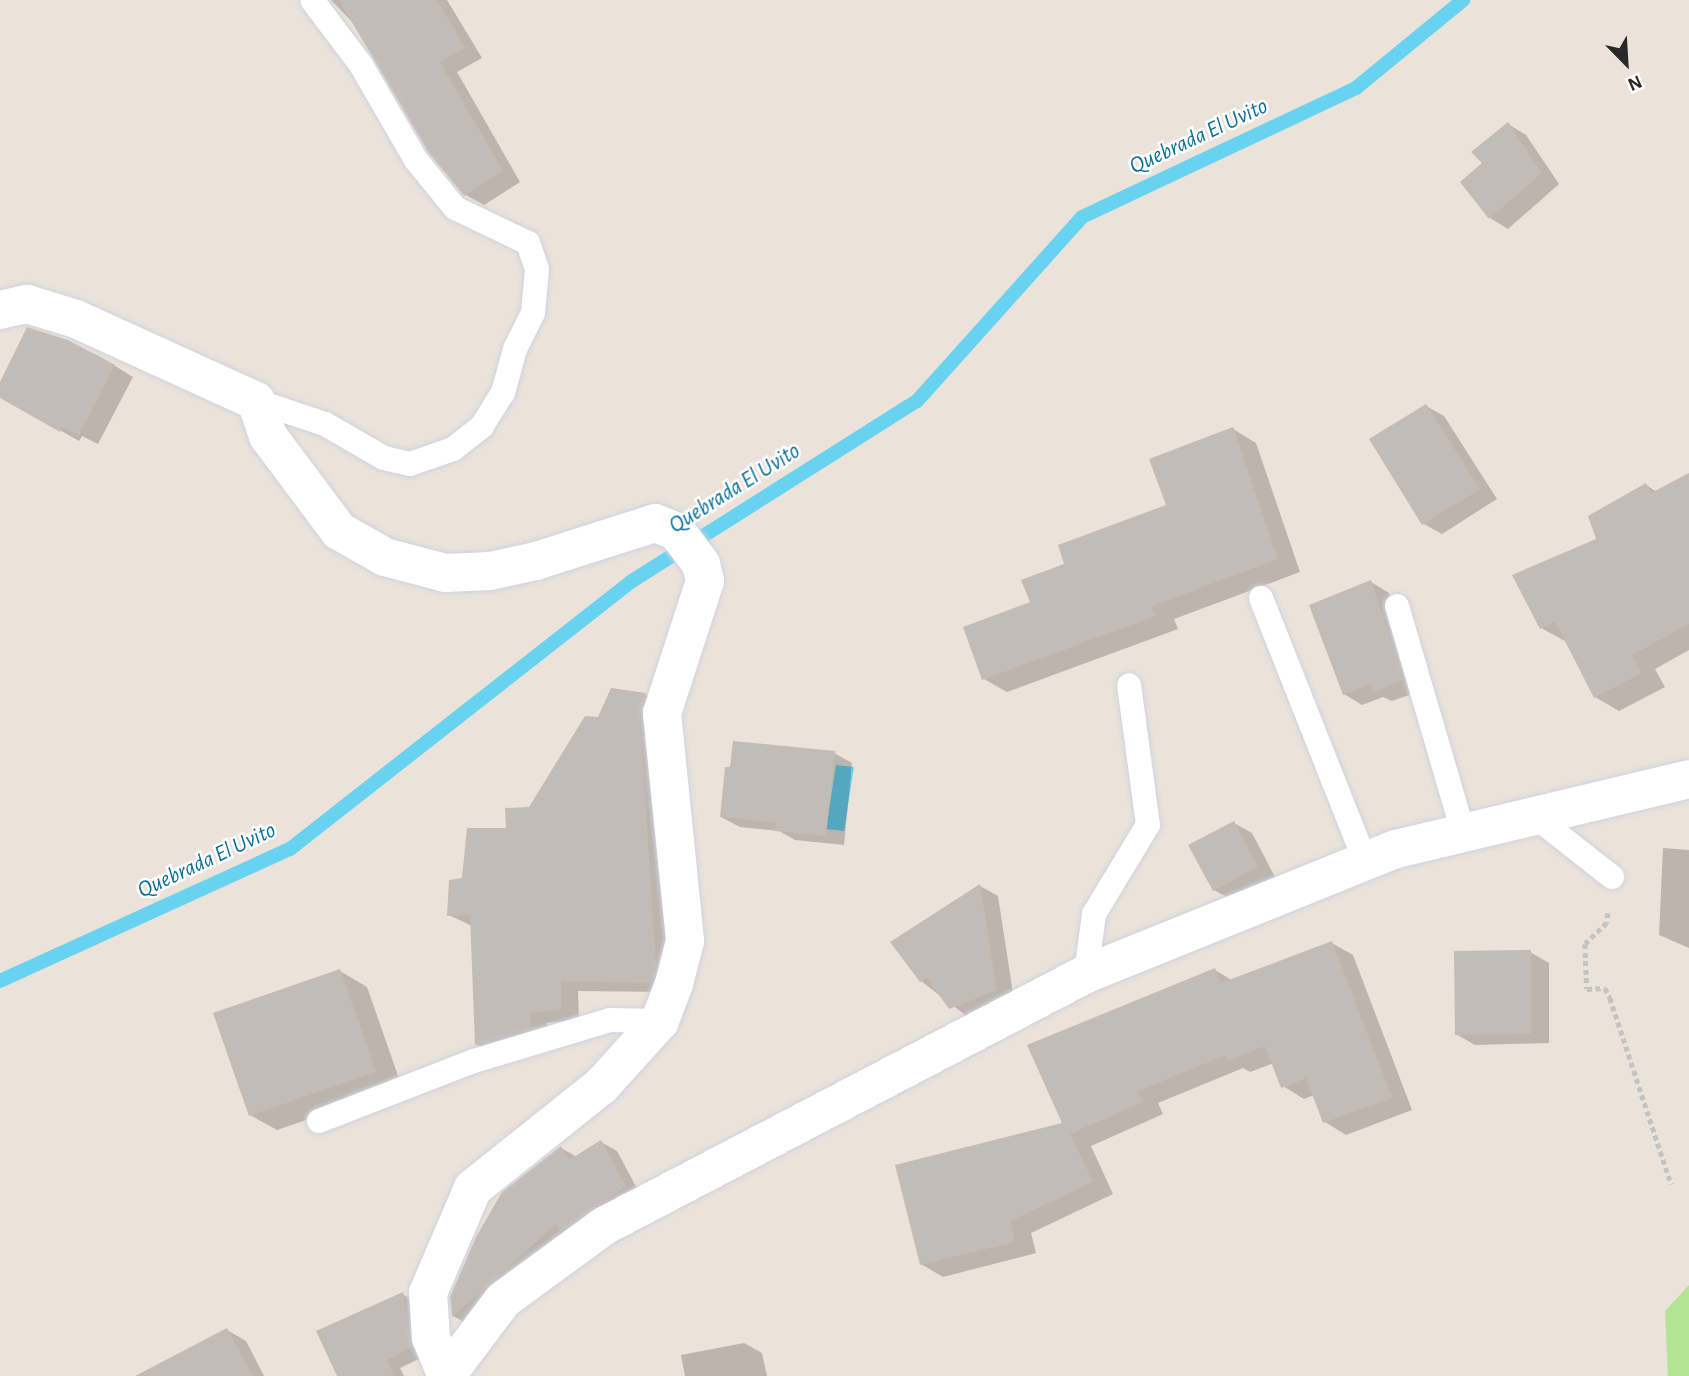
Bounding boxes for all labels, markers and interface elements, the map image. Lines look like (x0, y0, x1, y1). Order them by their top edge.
north arrow (1591, 28, 1661, 98)
text: N (1625, 71, 1645, 94)
water label: Quebrada El Uvito (1126, 93, 1272, 181)
water label: Quebrada El Uvito (664, 438, 806, 540)
water label: Quebrada El Uvito (134, 817, 280, 905)

